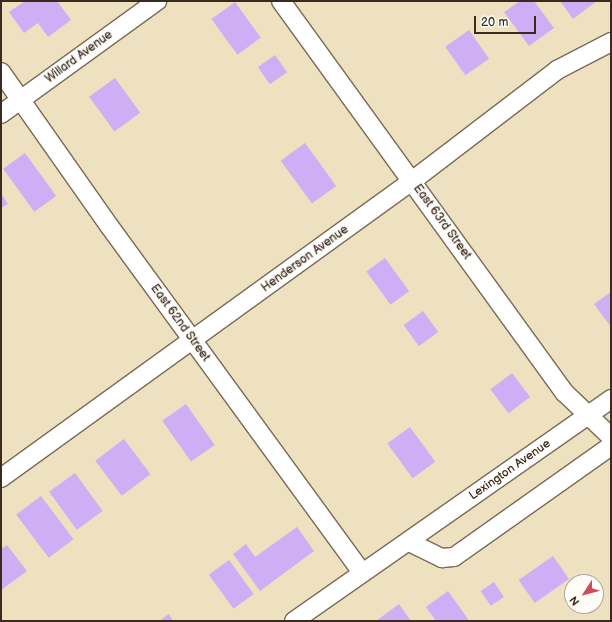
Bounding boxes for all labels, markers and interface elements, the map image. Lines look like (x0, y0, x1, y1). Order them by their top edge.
scale bar (476, 8, 538, 34)
text: 20 m (481, 15, 508, 30)
street label: Willard Avenue (43, 28, 115, 86)
street label: East 63rd Street (410, 182, 474, 262)
street label: Henderson Avenue (259, 223, 351, 295)
street label: East 62nd Street (147, 282, 213, 364)
street label: Lexington Avenue (467, 437, 553, 503)
north arrow (564, 574, 604, 614)
text: N (567, 594, 582, 608)

